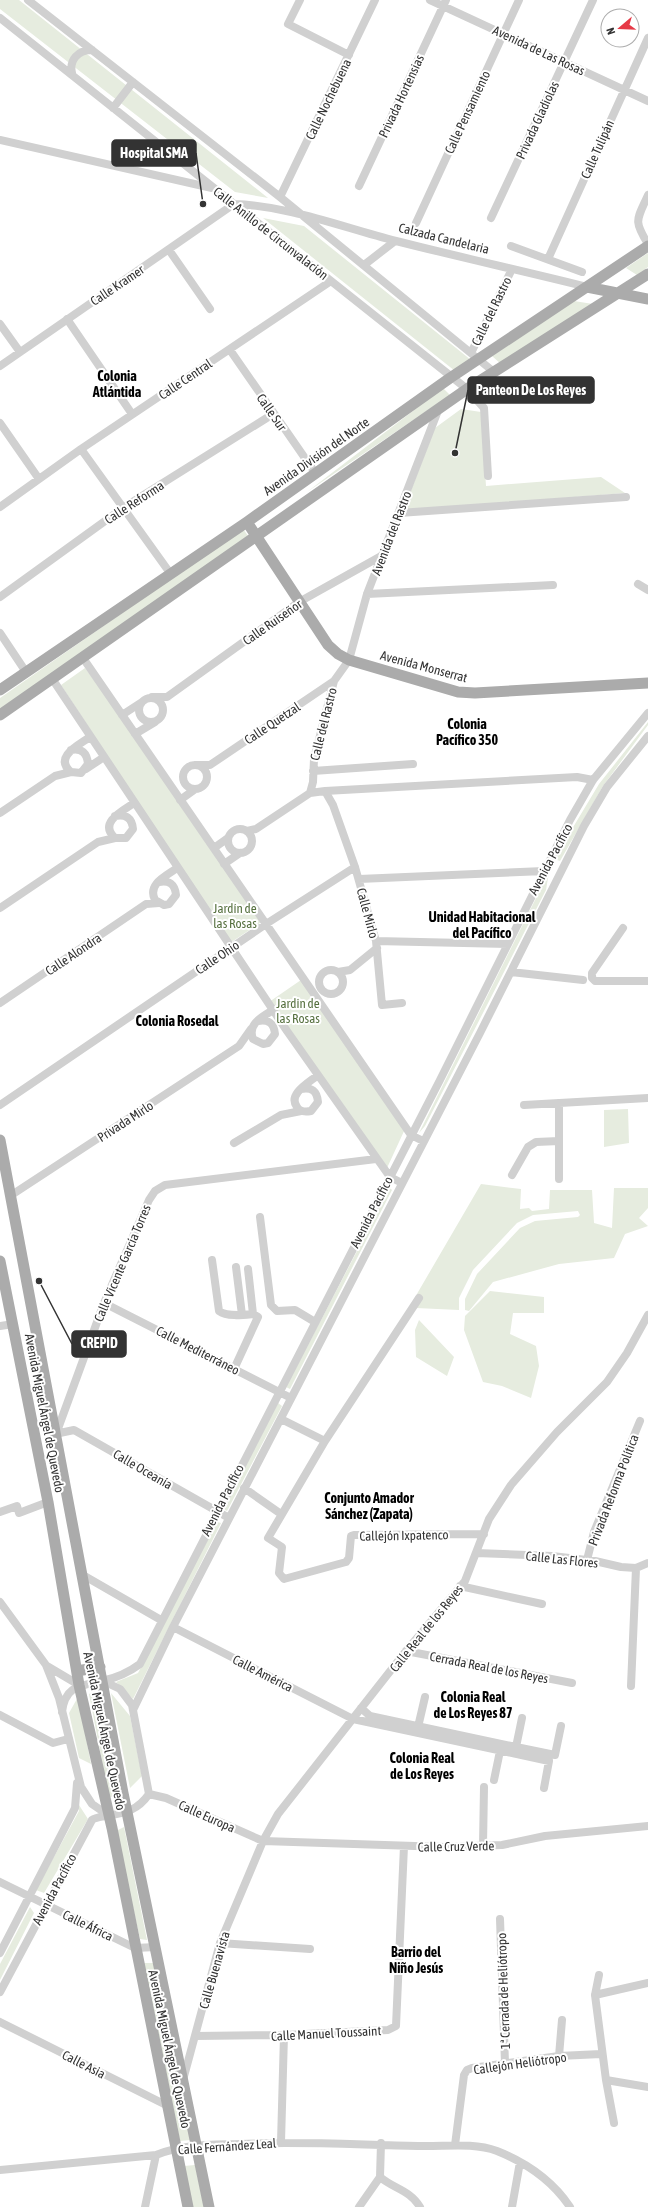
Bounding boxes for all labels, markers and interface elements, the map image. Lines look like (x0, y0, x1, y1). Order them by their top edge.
north arrow (600, 8, 640, 48)
street label: Avenida de Las Rosas (490, 23, 588, 79)
text: N (604, 26, 617, 36)
street label: Privada Hortensias (376, 52, 427, 140)
street label: Calle Nochebuena (302, 56, 354, 142)
street label: Calle Pensamiento (442, 68, 493, 156)
street label: Privada Gladiolas (513, 79, 562, 162)
street label: Calle Tulipán (578, 118, 617, 181)
callout: Hospital SMA (112, 140, 196, 166)
text: Hospital SMA (120, 145, 188, 161)
street label: Calle Anillo de Circunvalación (210, 184, 331, 283)
street label: Calzada Candelaria (397, 220, 491, 257)
street label: Calle Kramer (88, 262, 147, 309)
street label: Calle del Rastro (468, 274, 515, 348)
street label: Calle Central (156, 356, 215, 403)
district label: Colonia Atlántida (92, 368, 142, 400)
callout: Panteon De Los Reyes (468, 377, 594, 403)
text: Panteon De Los Reyes (476, 382, 586, 398)
street label: Calle Sur (253, 391, 290, 434)
street label: Avenida División del Norte (261, 414, 372, 499)
street label: Calle Reforma (102, 478, 167, 527)
street label: Avenida del Rastro (369, 489, 414, 577)
street label: Calle Ruiseñor (240, 596, 305, 648)
street label: Avenida Monserrat (379, 648, 469, 685)
street label: Calle del Rastro (307, 686, 340, 762)
street label: Calle Quetzal (242, 699, 303, 748)
district label: Colonia Pacífico 350 (436, 716, 498, 748)
street label: Avenida Pacífico (525, 821, 575, 897)
street label: Calle Mirlo (354, 886, 381, 940)
park label: Jardín de las Rosas (213, 901, 257, 931)
district label: Unidad Habitacional del Pacífico (428, 909, 536, 941)
street label: Calle Alondra (42, 930, 104, 979)
street label: Calle Ohio (193, 937, 242, 977)
park label: Jardin de las Rosas (276, 996, 320, 1026)
district label: Colonia Rosedal (135, 1013, 219, 1029)
street label: Privada Mirlo (95, 1098, 156, 1145)
street label: Avenida Pacífico (347, 1174, 396, 1250)
street label: Calle Vicente García Torres (91, 1202, 154, 1324)
street label: Calle Mediterráneo (154, 1323, 242, 1378)
callout: CREPID (72, 1331, 126, 1357)
street label: Avenida Miguel Ángel de Quevedo (22, 1332, 67, 1494)
text: CREPID (80, 1335, 118, 1351)
street label: Privada Reforma Política (585, 1432, 642, 1548)
street label: Calle Oceanía (110, 1446, 175, 1492)
street label: Avenida Pacífico (198, 1462, 247, 1538)
district label: Conjunto Amador Sánchez (Zapata) (324, 1490, 415, 1522)
street label: Callejón Ixpatenco (359, 1527, 449, 1544)
street label: Calle Las Flores (525, 1548, 599, 1571)
street label: Calle Real de los Reyes (387, 1581, 466, 1675)
street label: Cerrada Real de los Reyes (428, 1649, 550, 1686)
street label: Avenida Miguel Ángel de Quevedo (80, 1651, 129, 1812)
street label: Calle América (230, 1652, 295, 1695)
district label: Colonia Real de Los Reyes 87 (434, 1689, 513, 1721)
district label: Colonia Real de Los Reyes (389, 1750, 455, 1782)
street label: Calle Europa (176, 1797, 237, 1836)
street label: Calle Cruz Verde (418, 1838, 495, 1855)
street label: Avenida Pacífico (29, 1851, 79, 1927)
street label: Calle África (60, 1907, 115, 1944)
street label: Calle Buenavista (196, 1930, 233, 2011)
street label: 1ª Cerrada de Heliótropo (494, 1933, 513, 2049)
district label: Barrio del Niño Jesús (389, 1944, 443, 1976)
street label: Avenida Miguel Ángel de Quevedo (145, 1969, 194, 2130)
street label: Calle Manuel Toussaint (271, 2023, 382, 2044)
street label: Calle Asia (60, 2047, 108, 2082)
street label: Callejón Heliótropo (473, 2050, 568, 2077)
street label: Calle Fernández Leal (177, 2136, 277, 2157)

